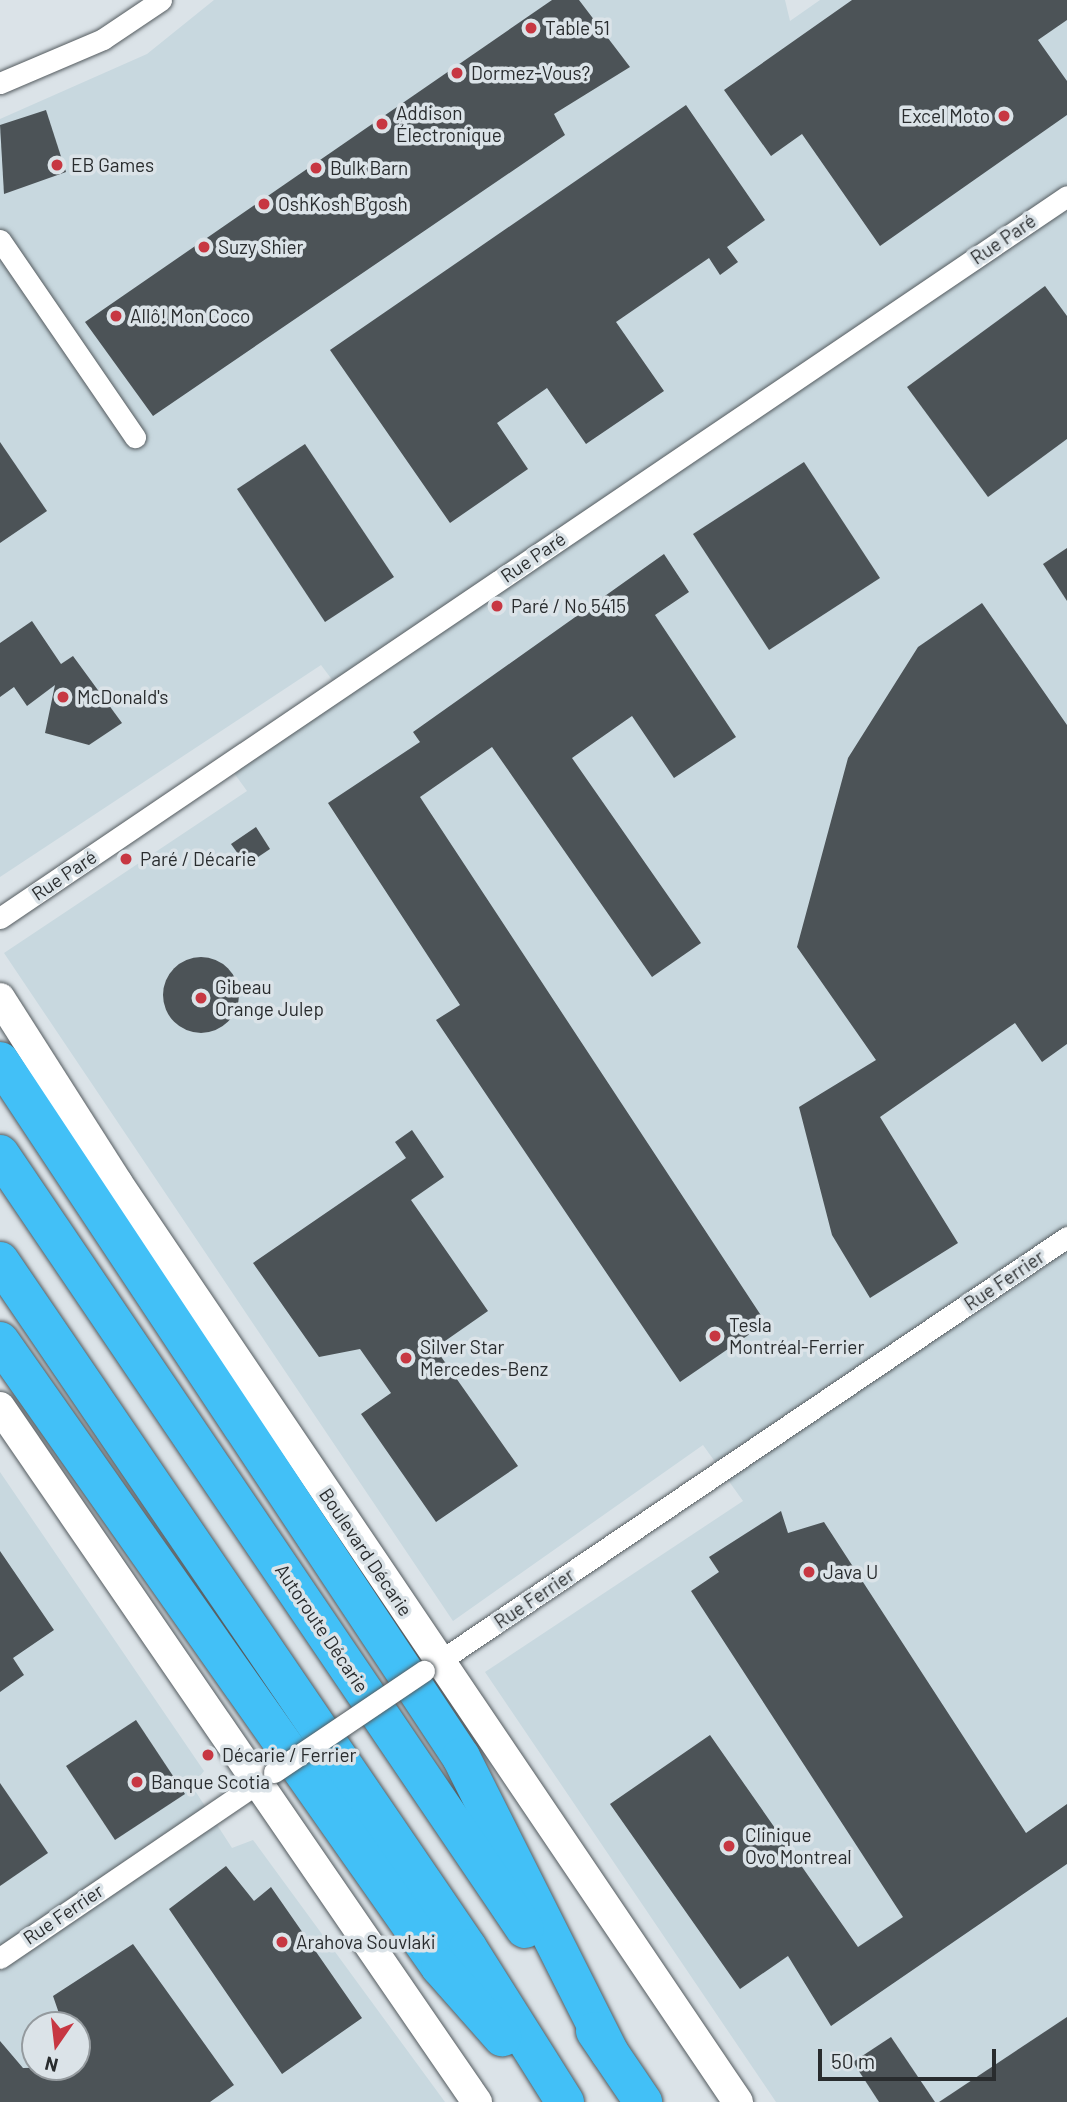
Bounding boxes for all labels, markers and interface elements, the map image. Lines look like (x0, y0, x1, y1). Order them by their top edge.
place label: Table 51 (545, 17, 610, 39)
marker: Table 51 (523, 20, 539, 36)
place label: Dormez-Vous? (471, 62, 590, 84)
marker: Dormez-Vous? (449, 65, 465, 81)
place label: Addison Électronique (396, 102, 502, 146)
place label: Excel Moto (901, 105, 990, 127)
marker: Excel Moto (996, 108, 1012, 124)
marker: Addison Électronique (374, 116, 390, 132)
place label: EB Games (71, 154, 154, 176)
marker: EB Games (49, 157, 65, 173)
place label: Bulk Barn (330, 157, 408, 179)
marker: Bulk Barn (308, 160, 324, 176)
place label: OshKosh B'gosh (278, 193, 408, 215)
marker: OshKosh B'gosh (256, 196, 272, 212)
street label: Rue Paré (966, 209, 1040, 269)
place label: Suzy Shier (218, 236, 304, 258)
marker: Suzy Shier (196, 239, 212, 255)
place label: Allô! Mon Coco (130, 305, 250, 327)
marker: Allô! Mon Coco (108, 308, 124, 324)
street label: Rue Paré (496, 527, 570, 587)
place label: Paré / No 5415 (511, 595, 626, 617)
marker: Paré / No 5415 (489, 598, 505, 614)
place label: McDonald's (77, 686, 168, 708)
marker: McDonald's (55, 689, 71, 705)
street label: Rue Paré (27, 845, 101, 905)
place label: Paré / Décarie (140, 848, 256, 870)
marker: Paré / Décarie (118, 851, 134, 867)
place label: Gibeau Orange Julep (215, 976, 324, 1020)
marker: Gibeau Orange Julep (193, 990, 209, 1006)
street label: Rue Ferrier (960, 1245, 1048, 1315)
place label: Tesla Montréal-Ferrier (729, 1314, 864, 1358)
marker: Tesla Montréal-Ferrier (707, 1328, 723, 1344)
place label: Silver Star Mercedes-Benz (420, 1336, 548, 1380)
marker: Silver Star Mercedes-Benz (398, 1350, 414, 1366)
street label: Boulevard Décarie (315, 1484, 417, 1620)
street label: Autoroute Décarie (271, 1559, 373, 1697)
place label: Java U (823, 1561, 878, 1583)
street label: Rue Ferrier (490, 1563, 578, 1633)
marker: Java U (801, 1564, 817, 1580)
place label: Décarie / Ferrier (222, 1744, 356, 1766)
marker: Décarie / Ferrier (200, 1747, 216, 1763)
place label: Banque Scotia (151, 1771, 270, 1793)
marker: Banque Scotia (129, 1774, 145, 1790)
place label: Clinique Ovo Montreal (745, 1824, 852, 1868)
marker: Clinique Ovo Montreal (719, 1836, 739, 1856)
street label: Rue Ferrier (19, 1879, 107, 1949)
place label: Arahova Souvlaki (296, 1931, 436, 1953)
marker: Arahova Souvlaki (274, 1934, 290, 1950)
north arrow (21, 2011, 91, 2081)
scale bar (822, 2036, 1000, 2080)
text: 50 m (831, 2048, 875, 2073)
text: N (42, 2052, 60, 2078)

